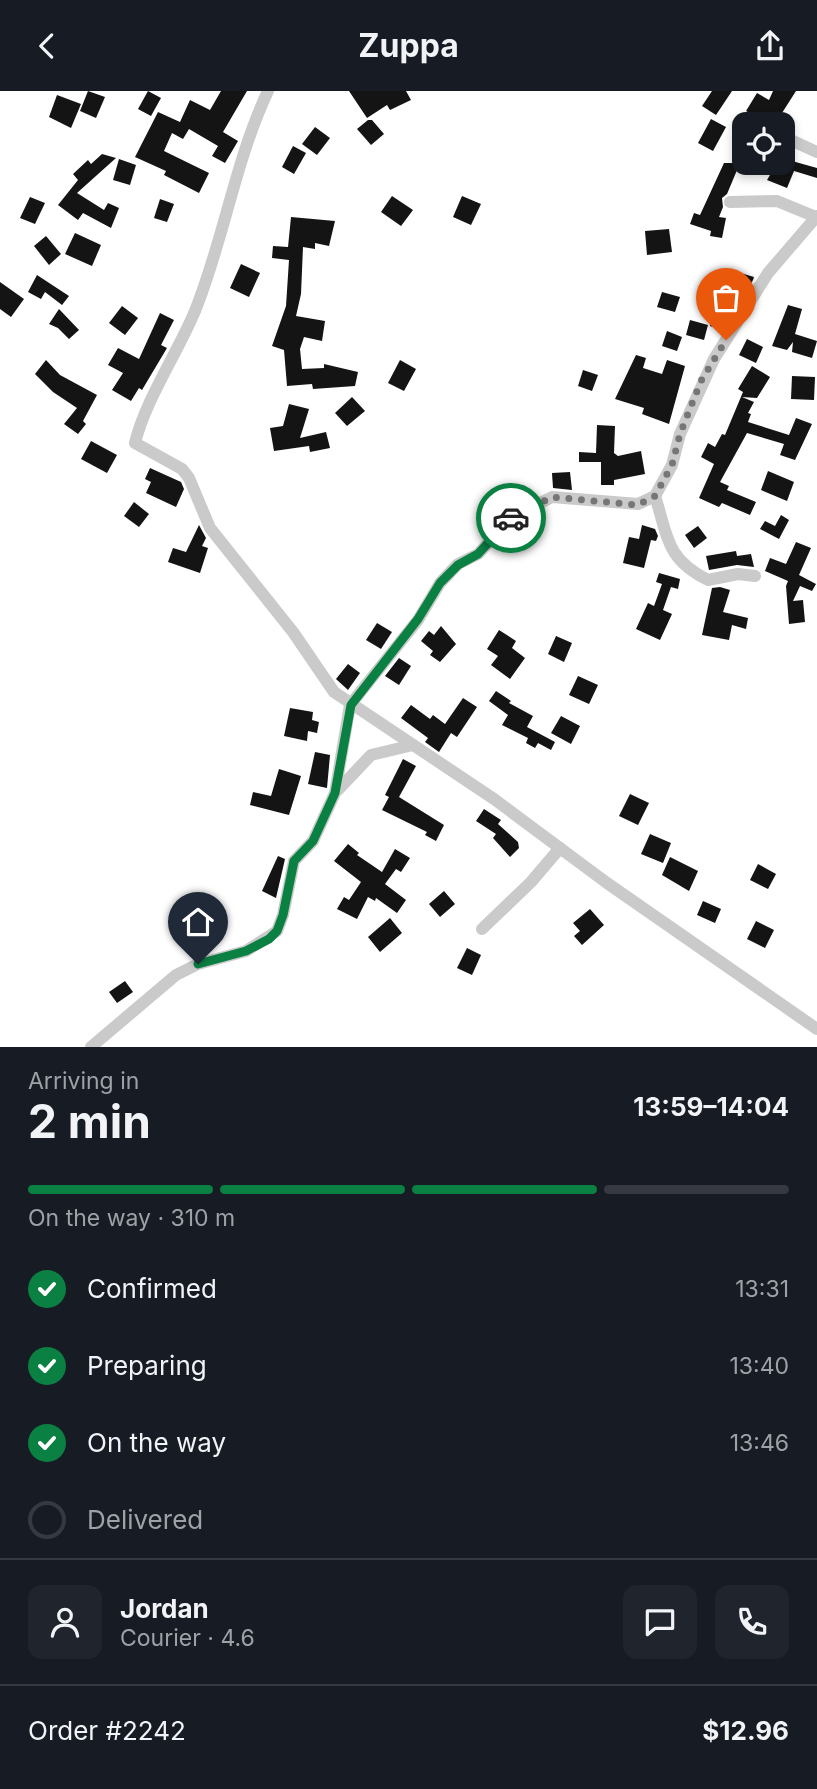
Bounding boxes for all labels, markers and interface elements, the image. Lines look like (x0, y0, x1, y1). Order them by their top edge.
text: Zuppa (358, 26, 459, 65)
icon: back (28, 27, 66, 65)
icon: share (751, 27, 789, 65)
map controls (732, 112, 795, 175)
button: locate (732, 112, 795, 175)
pin (696, 268, 756, 340)
icon: bag (707, 279, 745, 317)
courier (476, 483, 546, 553)
icon: car (492, 499, 530, 537)
pin (168, 892, 228, 964)
icon: home (179, 903, 217, 941)
text: Arriving in (28, 1067, 139, 1095)
text: 13:59–14:04 (633, 1091, 789, 1122)
text: 2 min (28, 1093, 151, 1149)
text: On the way · 310 m (28, 1204, 235, 1232)
icon: check (28, 1270, 66, 1308)
text: Confirmed (87, 1273, 217, 1304)
text: 13:31 (735, 1275, 789, 1303)
icon: check (28, 1347, 66, 1385)
text: Preparing (87, 1350, 207, 1381)
text: 13:40 (729, 1352, 789, 1380)
icon: check (28, 1424, 66, 1462)
text: On the way (87, 1427, 226, 1458)
text: 13:46 (730, 1429, 789, 1457)
text: Delivered (87, 1504, 203, 1535)
button: person (28, 1585, 102, 1659)
button: chat (623, 1585, 697, 1659)
button: phone (715, 1585, 789, 1659)
text: Jordan (120, 1593, 209, 1624)
text: Courier · 4.6 (120, 1624, 255, 1652)
text: Order #2242 (28, 1715, 186, 1746)
text: $12.96 (702, 1715, 789, 1746)

